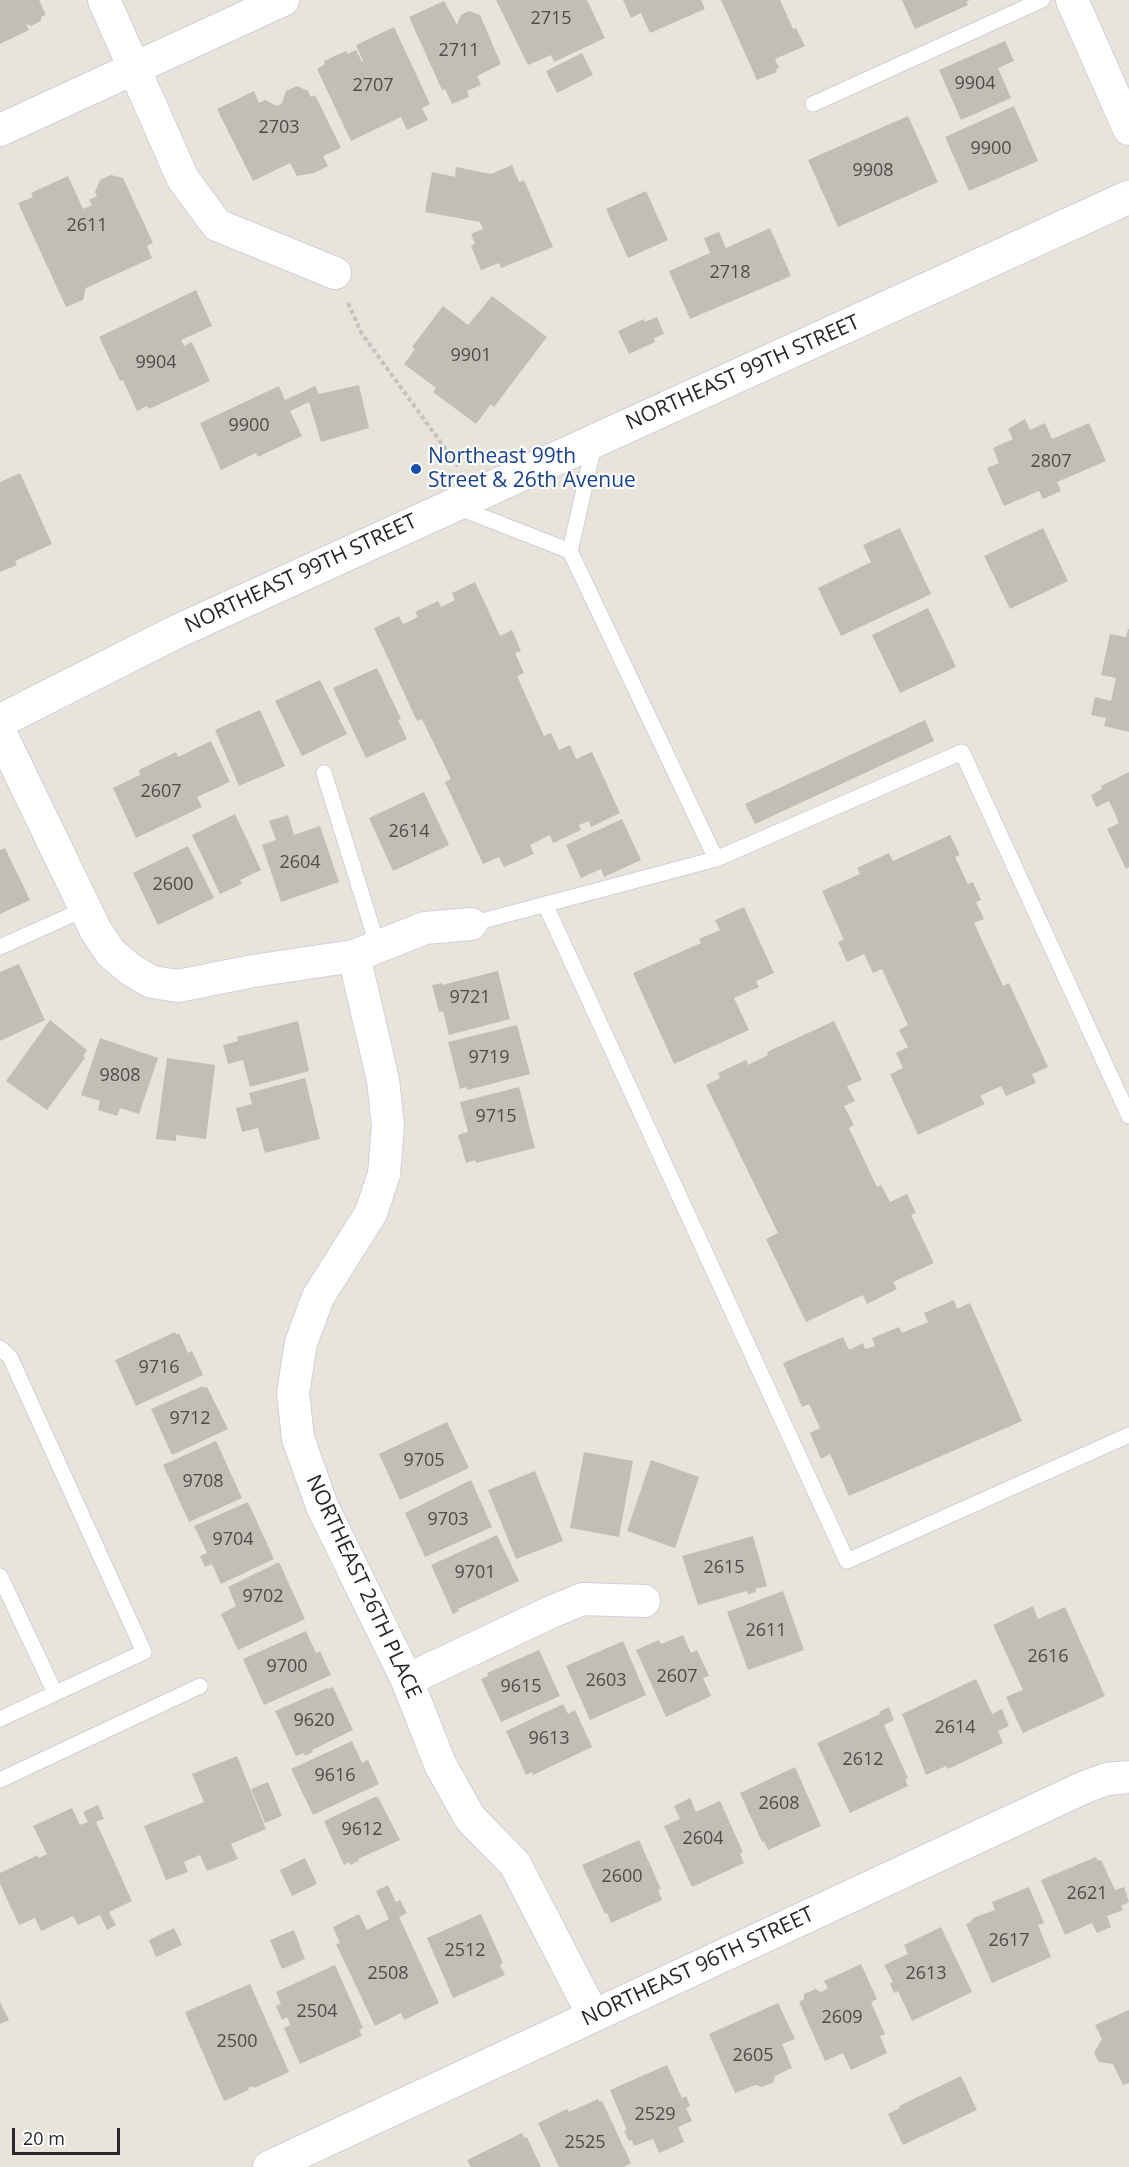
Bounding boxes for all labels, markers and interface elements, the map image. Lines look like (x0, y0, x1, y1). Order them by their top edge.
house number: 2715 (530, 8, 572, 30)
house number: 2711 (438, 40, 480, 62)
house number: 9904 (954, 73, 996, 95)
house number: 2707 (352, 75, 394, 97)
house number: 2703 (258, 117, 300, 139)
house number: 9900 (970, 138, 1012, 160)
house number: 9908 (852, 160, 894, 182)
house number: 2611 (66, 215, 108, 237)
house number: 2718 (709, 262, 751, 284)
street label: NORTHEAST 99TH STREET (622, 310, 864, 436)
house number: 9901 (450, 345, 492, 367)
house number: 9904 (135, 352, 177, 374)
house number: 9900 (228, 415, 270, 437)
place label: Northeast 99th Street & 26th Avenue (428, 444, 636, 494)
house number: 2807 (1030, 451, 1072, 473)
marker: Northeast 99th Street & 26th Avenue (409, 462, 423, 476)
street label: NORTHEAST 99TH STREET (181, 509, 421, 639)
house number: 2607 (140, 781, 182, 803)
house number: 2614 (388, 821, 430, 843)
house number: 2604 (279, 852, 321, 874)
house number: 2600 (152, 874, 194, 896)
house number: 9721 (449, 987, 491, 1009)
house number: 9719 (468, 1047, 510, 1069)
house number: 9808 (99, 1065, 141, 1087)
house number: 9715 (475, 1106, 517, 1128)
house number: 9716 (138, 1357, 180, 1379)
house number: 9712 (169, 1408, 211, 1430)
house number: 9705 (403, 1450, 445, 1472)
house number: 9708 (182, 1471, 224, 1493)
street label: NORTHEAST 26TH PLACE (300, 1471, 426, 1703)
house number: 9703 (427, 1509, 469, 1531)
house number: 9704 (212, 1529, 254, 1551)
house number: 2615 (703, 1557, 745, 1579)
house number: 9701 (454, 1562, 496, 1584)
house number: 9702 (242, 1586, 284, 1608)
house number: 2611 (745, 1620, 787, 1642)
house number: 2616 (1027, 1646, 1069, 1668)
house number: 9700 (266, 1656, 308, 1678)
house number: 2607 (656, 1666, 698, 1688)
house number: 2603 (585, 1670, 627, 1692)
house number: 9615 (500, 1676, 542, 1698)
house number: 9620 (293, 1710, 335, 1732)
house number: 2614 (934, 1717, 976, 1739)
house number: 9613 (528, 1728, 570, 1750)
house number: 2612 (842, 1749, 884, 1771)
house number: 9616 (314, 1765, 356, 1787)
house number: 2608 (758, 1793, 800, 1815)
house number: 9612 (341, 1819, 383, 1841)
house number: 2604 (682, 1828, 724, 1850)
house number: 2600 (601, 1866, 643, 1888)
house number: 2621 (1066, 1883, 1108, 1905)
street label: NORTHEAST 96TH STREET (578, 1902, 818, 2032)
house number: 2617 (988, 1930, 1030, 1952)
house number: 2512 (444, 1940, 486, 1962)
house number: 2508 (367, 1963, 409, 1985)
house number: 2613 (905, 1963, 947, 1985)
house number: 2504 (296, 2001, 338, 2023)
house number: 2609 (821, 2007, 863, 2029)
house number: 2500 (216, 2031, 258, 2053)
house number: 2605 (732, 2045, 774, 2067)
house number: 2529 (634, 2104, 676, 2126)
scale bar (15, 2116, 123, 2154)
text: 20 m (23, 2126, 65, 2150)
house number: 2525 (564, 2132, 606, 2154)

